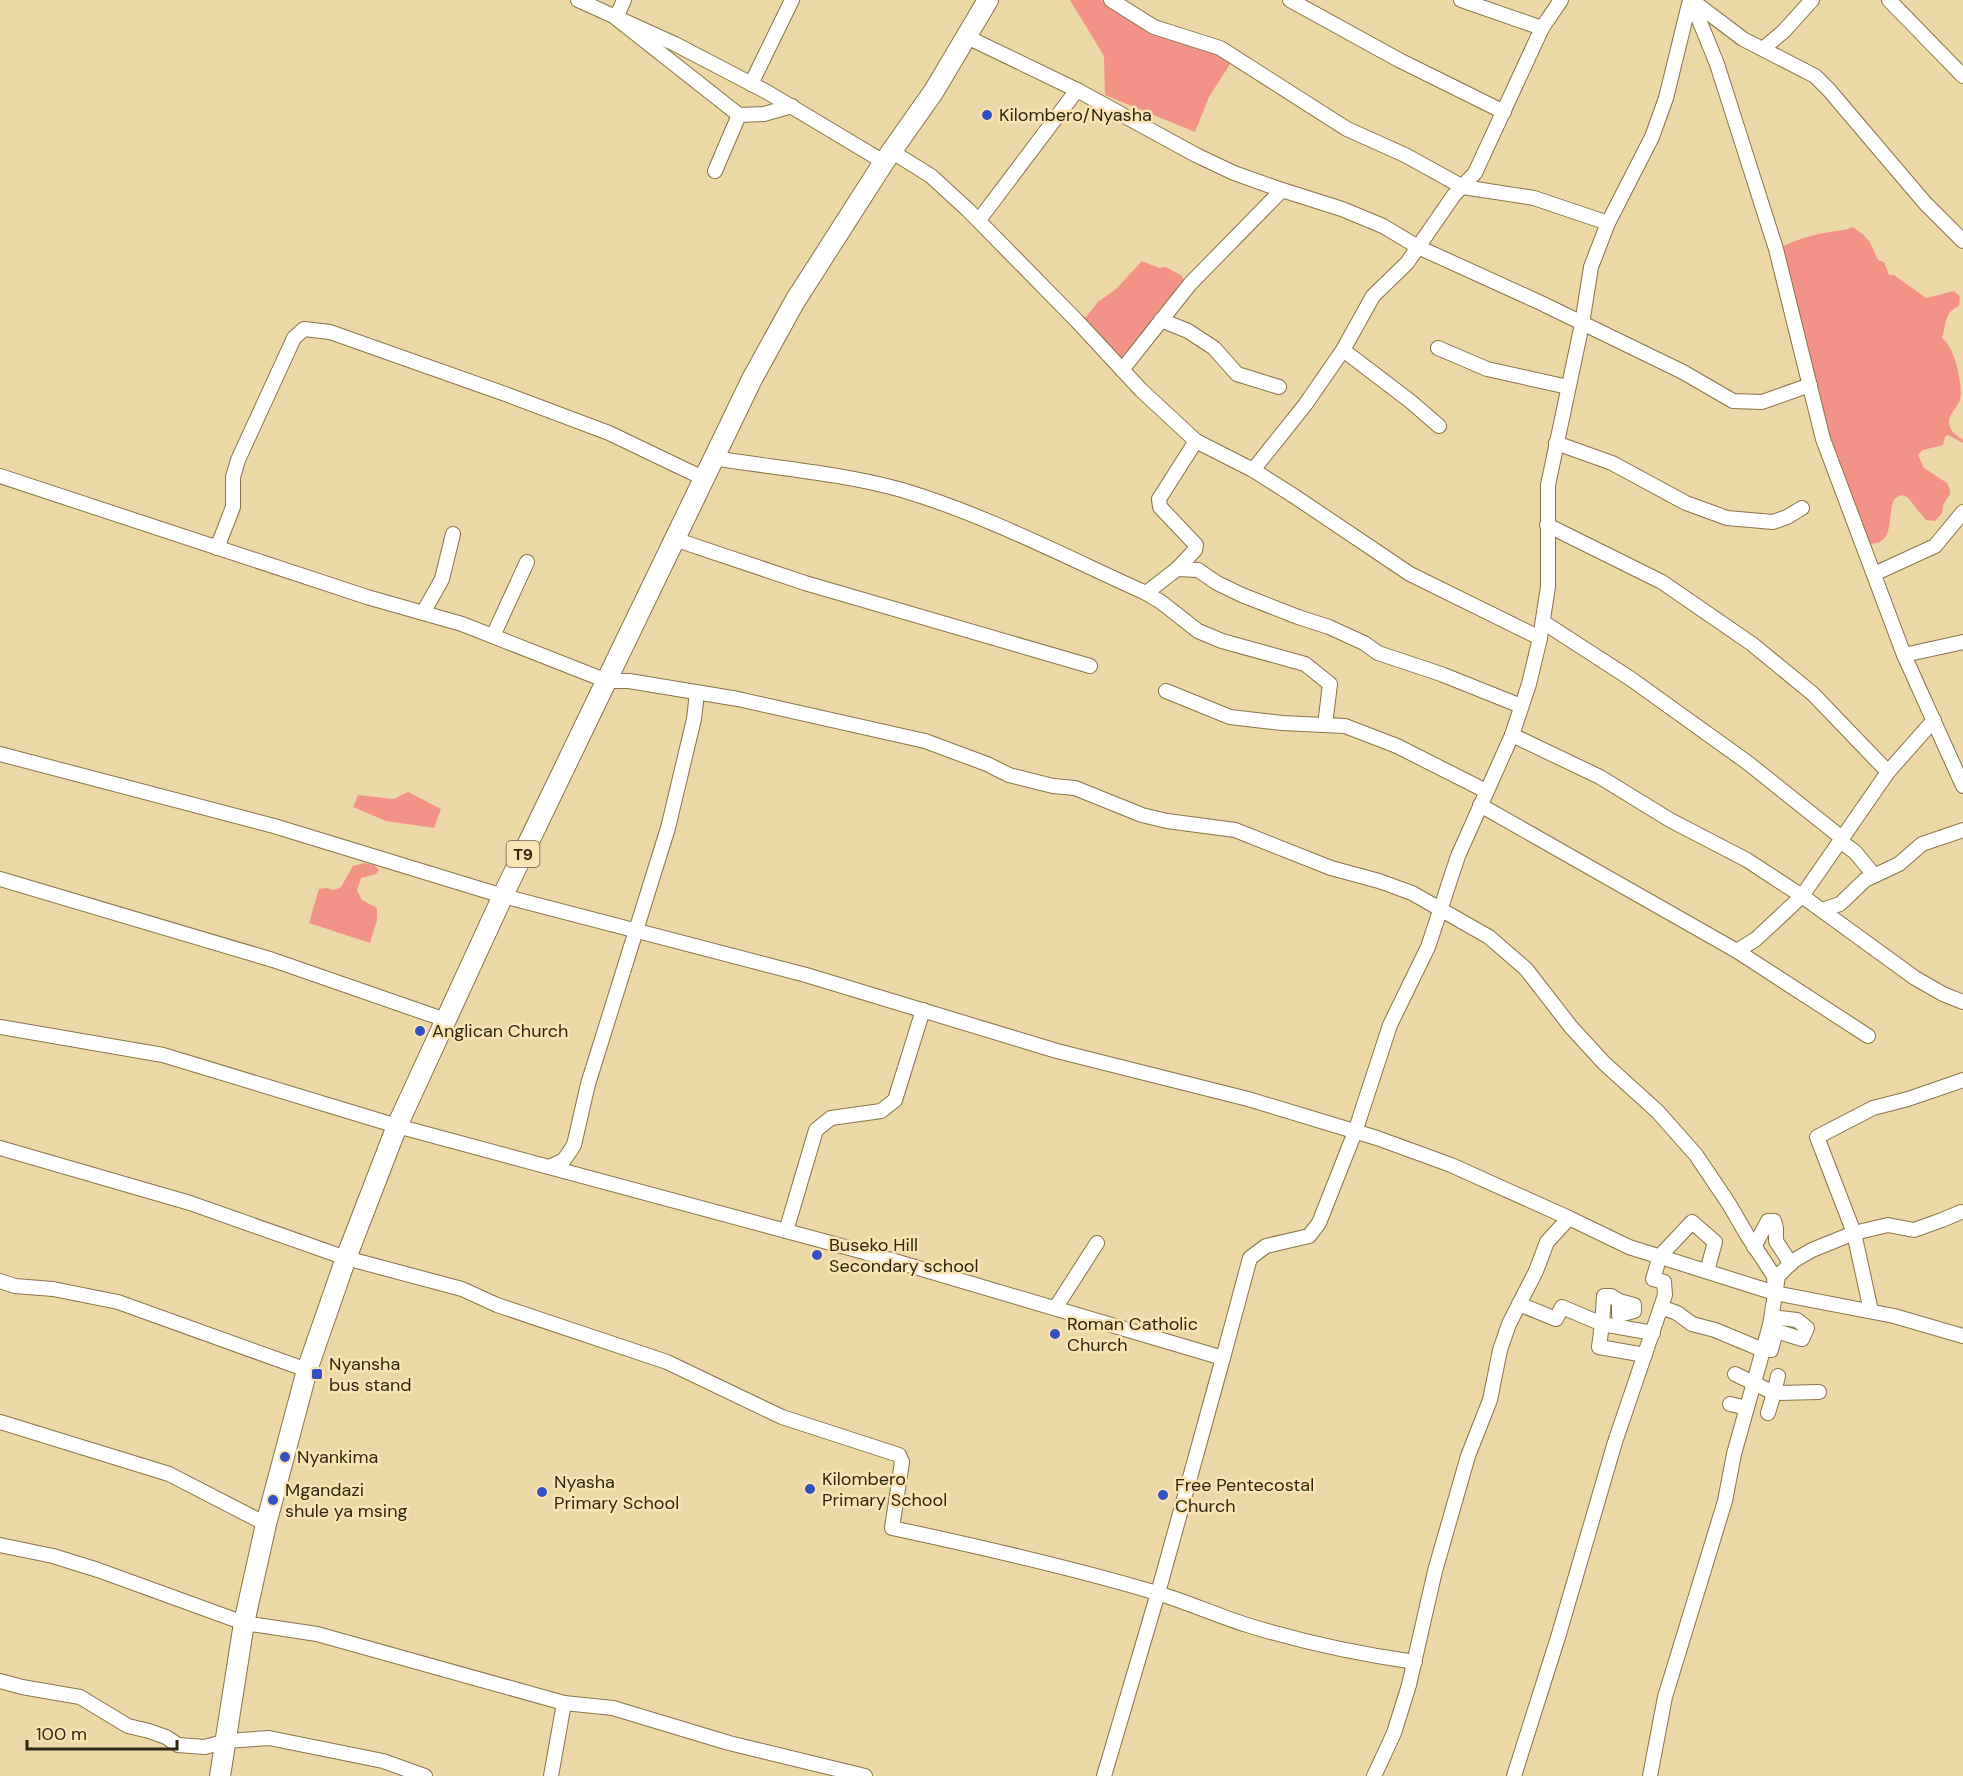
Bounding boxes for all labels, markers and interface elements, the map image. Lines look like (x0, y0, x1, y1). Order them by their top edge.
place label: Kilombero/Nyasha (999, 103, 1152, 127)
marker: Kilombero/Nyasha (980, 108, 994, 122)
road number: T9 (506, 841, 540, 867)
place label: Anglican Church (432, 1019, 568, 1043)
marker: Anglican Church (413, 1024, 427, 1038)
place label: Buseko Hill Secondary school (829, 1233, 979, 1278)
marker: Buseko Hill Secondary school (810, 1248, 824, 1262)
place label: Roman Catholic Church (1067, 1312, 1198, 1357)
marker: Roman Catholic Church (1048, 1327, 1062, 1341)
place label: Nyansha bus stand (329, 1352, 412, 1397)
marker: Nyansha bus stand (310, 1367, 324, 1381)
place label: Nyankima (297, 1445, 378, 1469)
marker: Nyankima (278, 1450, 292, 1464)
place label: Kilombero Primary School (822, 1467, 947, 1512)
place label: Nyasha Primary School (554, 1470, 679, 1515)
place label: Free Pentecostal Church (1175, 1473, 1314, 1518)
place label: Mgandazi shule ya msing (285, 1478, 408, 1523)
marker: Kilombero Primary School (803, 1482, 817, 1496)
marker: Nyasha Primary School (535, 1485, 549, 1499)
marker: Free Pentecostal Church (1156, 1488, 1170, 1502)
marker: Mgandazi shule ya msing (266, 1493, 280, 1507)
scale bar (27, 1713, 177, 1751)
text: 100 m (36, 1722, 87, 1746)

